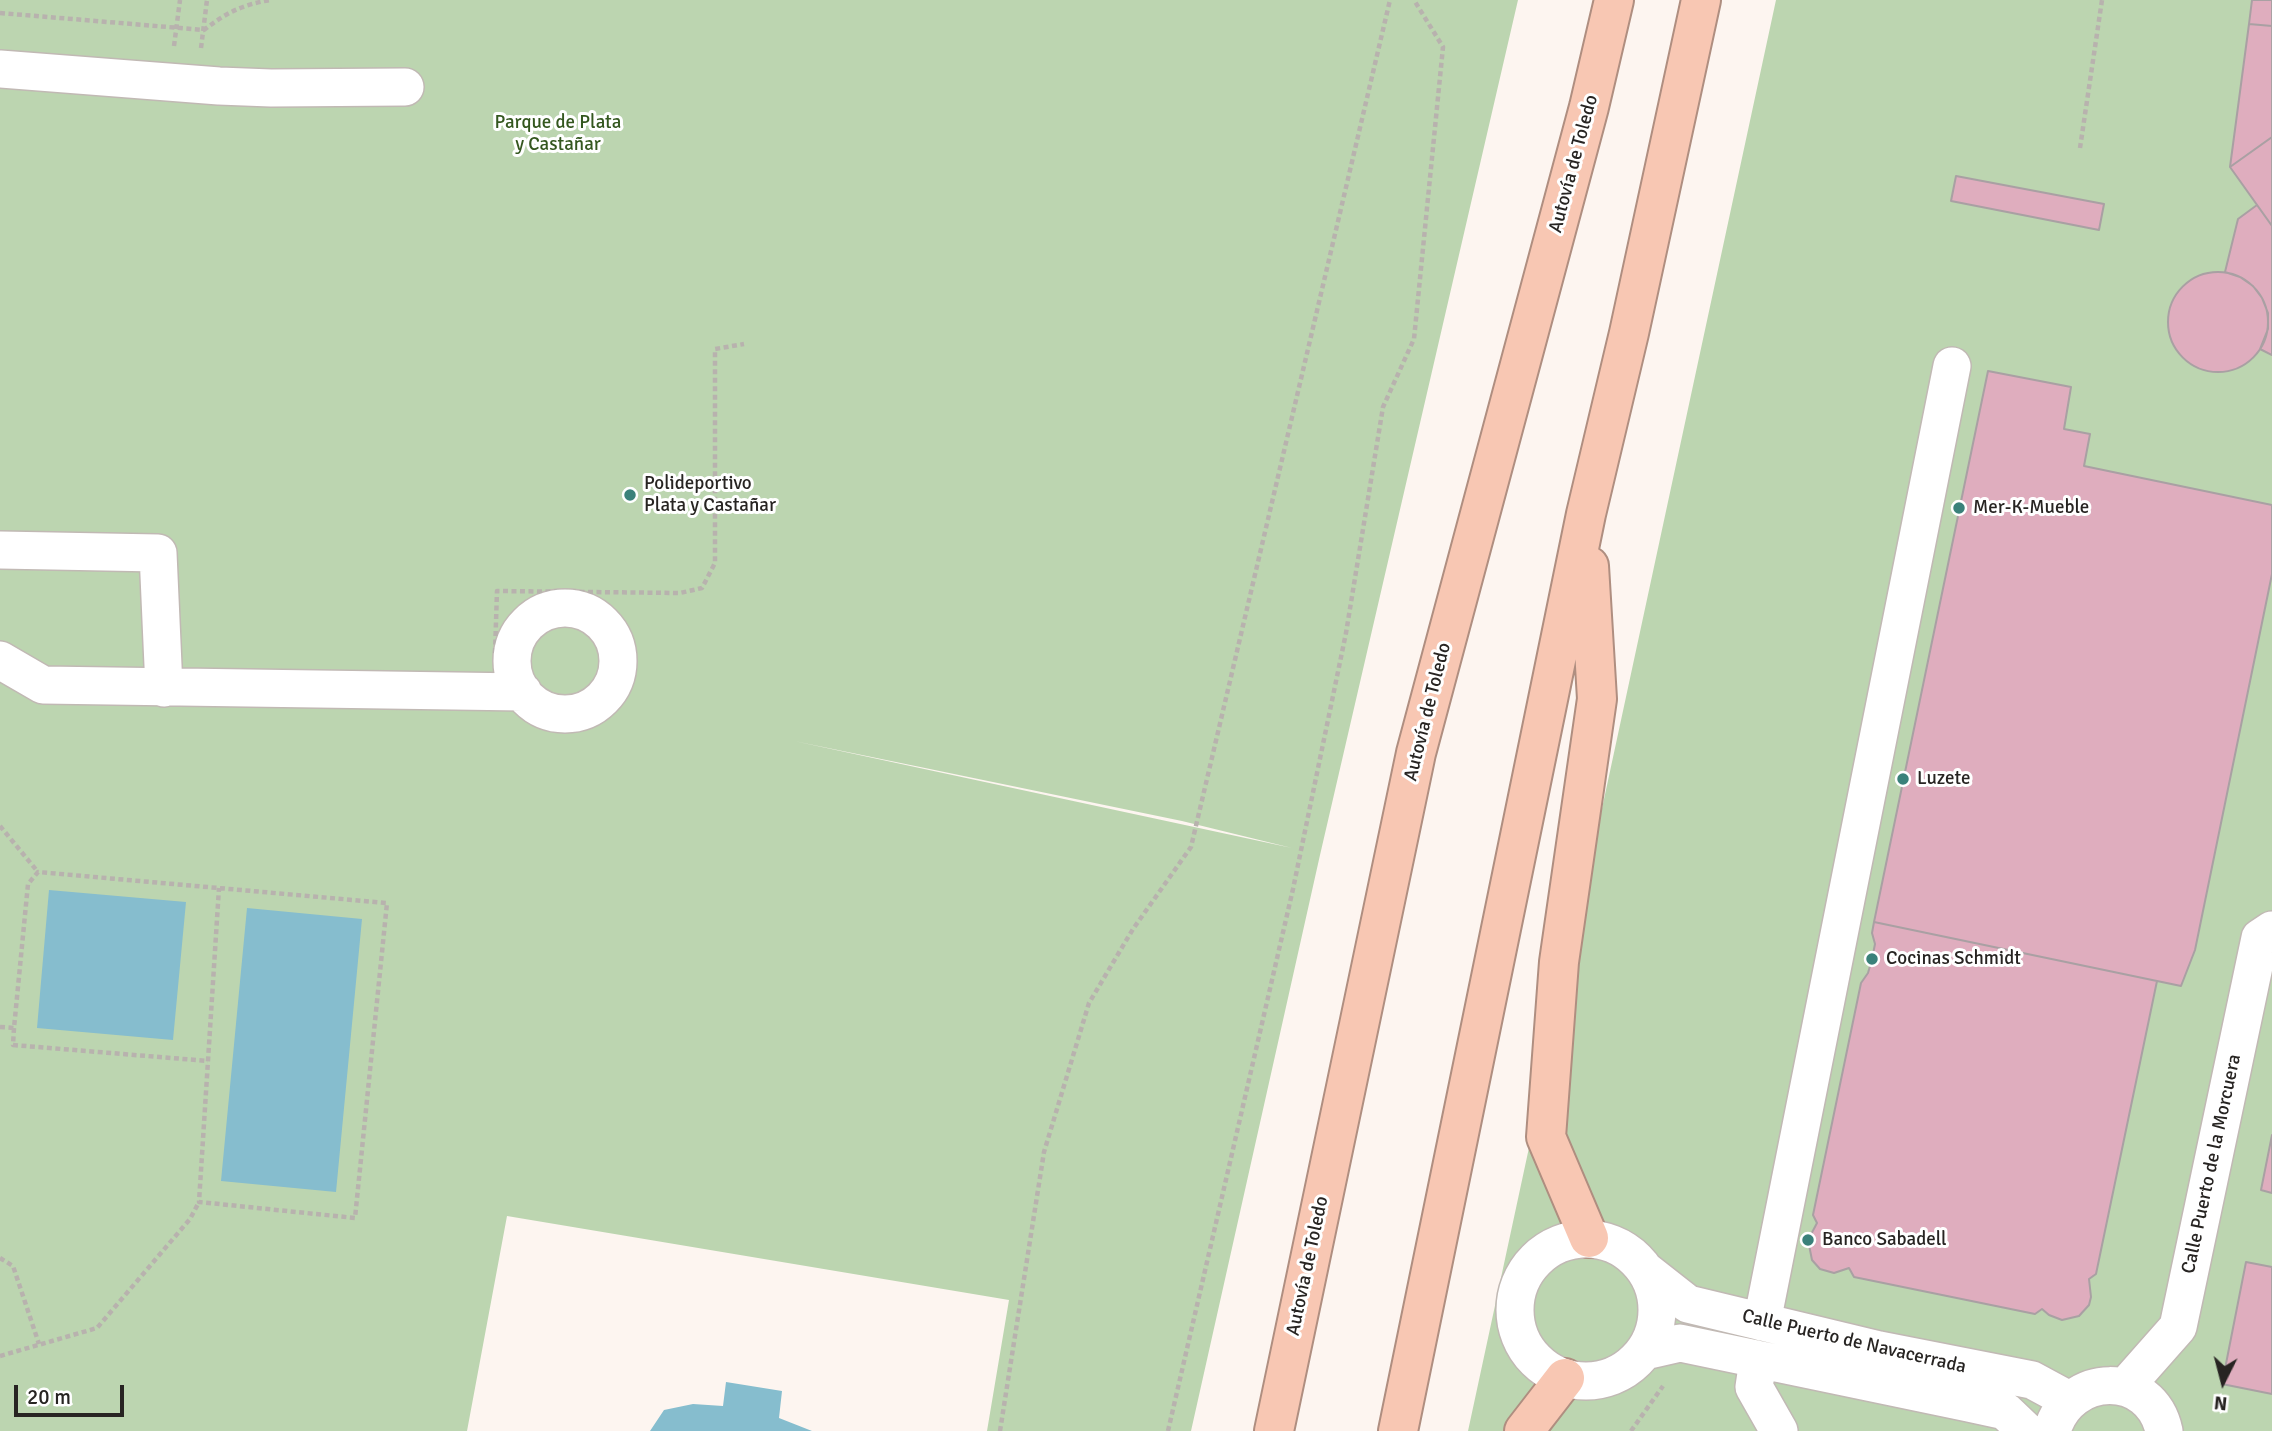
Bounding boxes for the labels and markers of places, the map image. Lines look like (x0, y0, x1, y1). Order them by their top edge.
place label: Polideportivo Plata y Castañar (644, 473, 776, 517)
marker: Polideportivo Plata y Castañar (622, 487, 638, 503)
place label: Mer-K-Mueble (1973, 497, 2089, 519)
marker: Mer-K-Mueble (1951, 500, 1967, 516)
place label: Luzete (1917, 768, 1971, 790)
marker: Luzete (1895, 771, 1911, 787)
place label: Cocinas Schmidt (1886, 948, 2021, 970)
marker: Cocinas Schmidt (1864, 951, 1880, 967)
place label: Banco Sabadell (1822, 1229, 1947, 1251)
marker: Banco Sabadell (1800, 1232, 1816, 1248)

